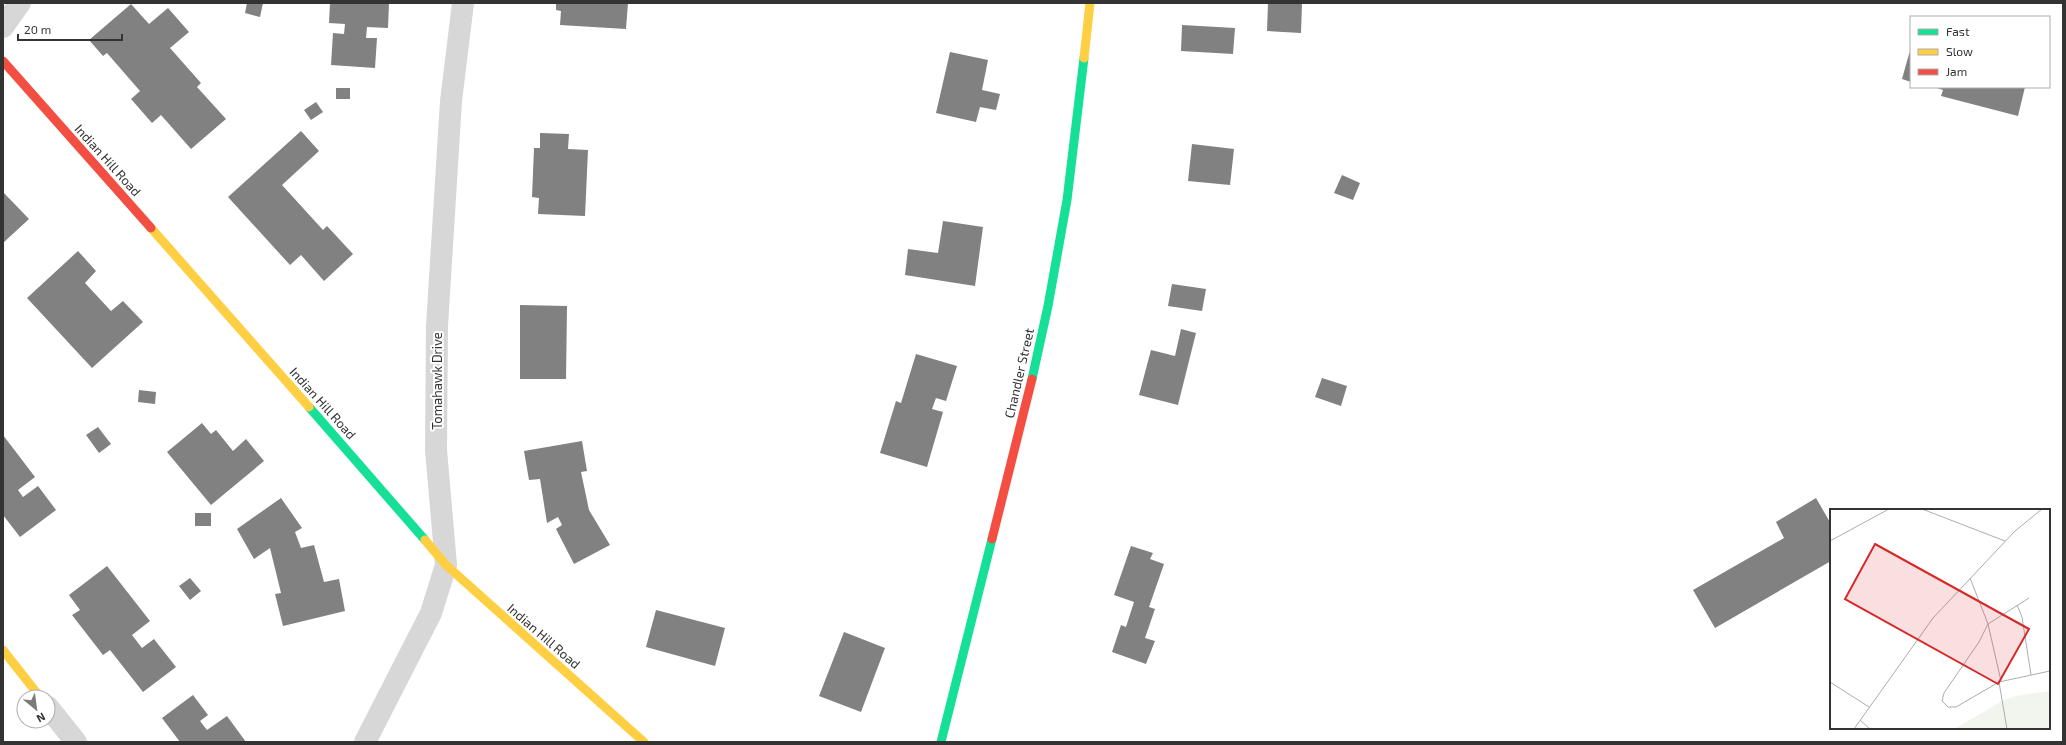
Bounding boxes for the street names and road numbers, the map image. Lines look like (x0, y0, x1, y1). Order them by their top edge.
street label: Indian Hill Road (71, 121, 145, 199)
street label: Chandler Street (1001, 326, 1037, 420)
street label: Tomahawk Drive (429, 332, 445, 430)
street label: Indian Hill Road (286, 364, 360, 442)
street label: Indian Hill Road (504, 600, 584, 672)

